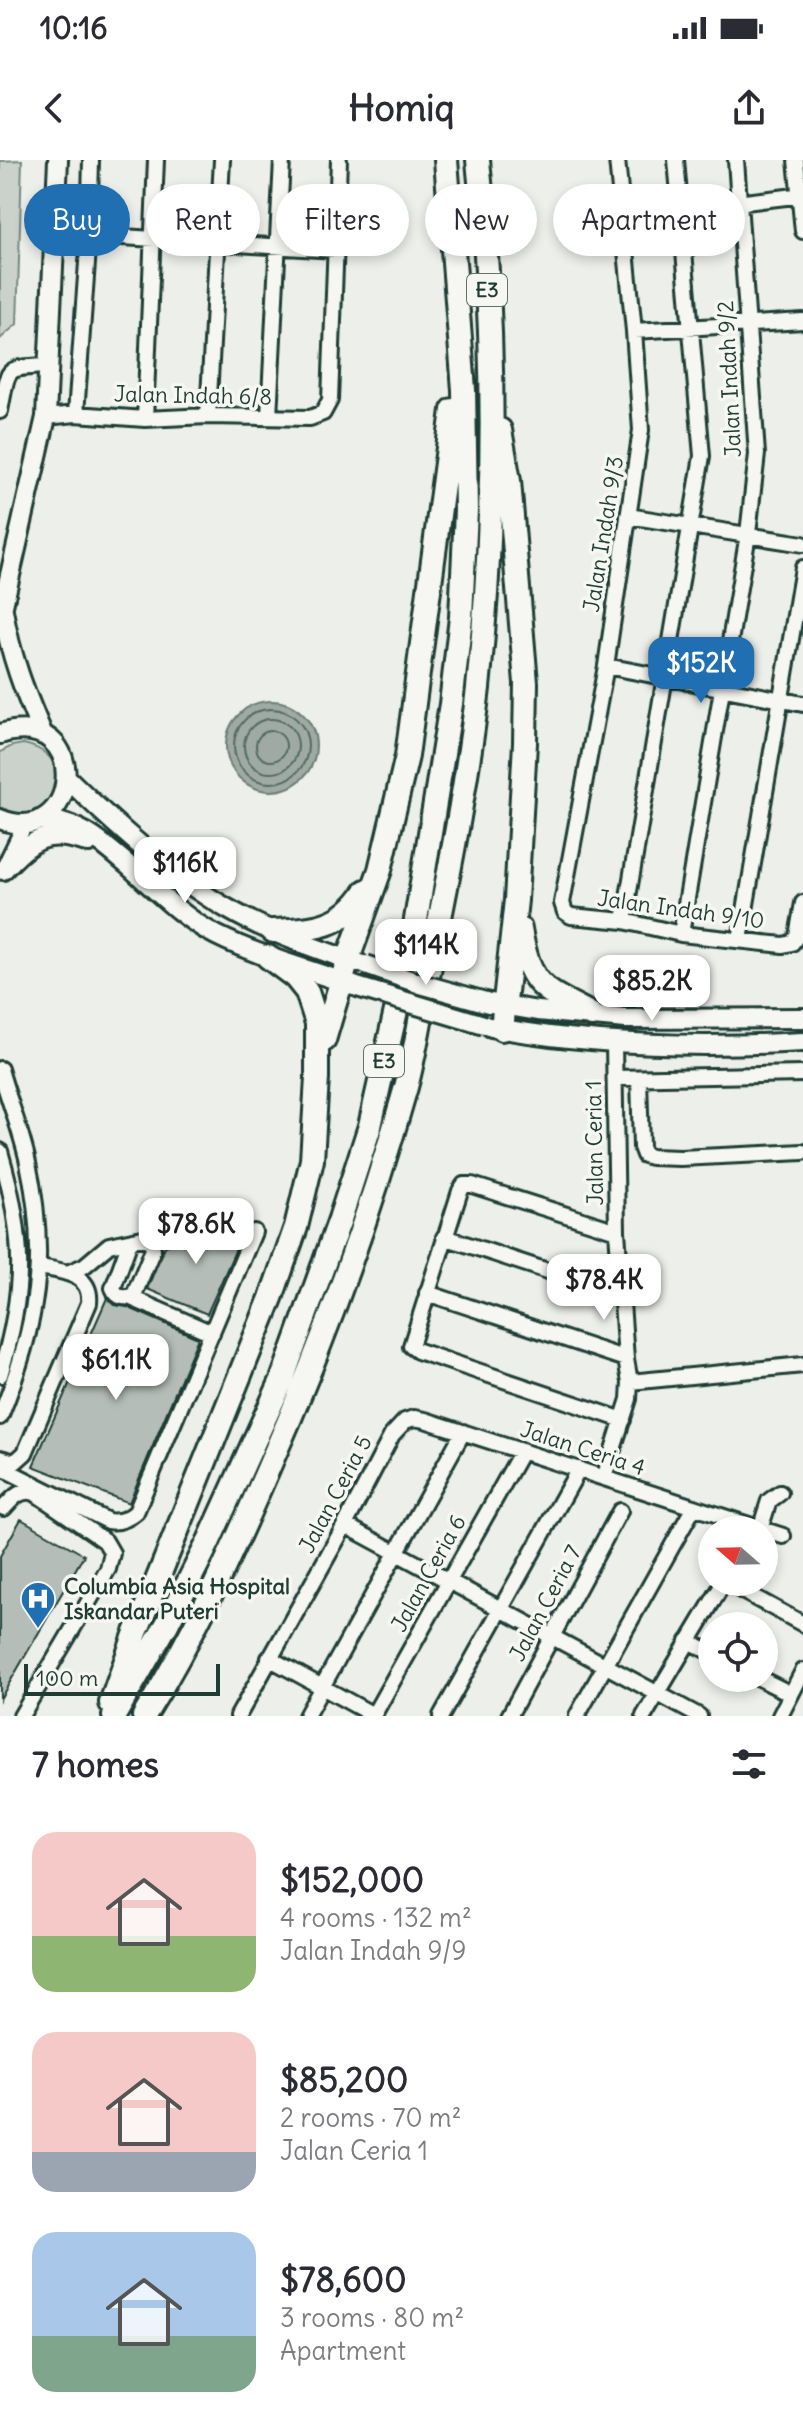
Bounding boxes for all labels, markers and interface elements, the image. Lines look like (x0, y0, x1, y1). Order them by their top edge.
text: 10:16 (40, 9, 108, 47)
icon: back (32, 86, 76, 130)
text: Homiq (349, 86, 454, 131)
icon: share (727, 86, 771, 130)
chip: Buy (24, 184, 130, 256)
chip: Rent (146, 184, 260, 256)
chip: Filters (276, 184, 409, 256)
chip: New (425, 184, 537, 256)
chip: Apartment (553, 184, 745, 256)
road number: E3 (467, 274, 507, 306)
street label: Jalan Indah 9/2 (711, 300, 747, 458)
street label: Jalan Indah 6/8 (114, 380, 272, 410)
street label: Jalan Indah 9/3 (577, 454, 629, 614)
pin: $152K (645, 637, 757, 705)
text: $152K (666, 646, 736, 679)
pin: $116K (129, 837, 241, 905)
text: $116K (152, 846, 218, 879)
street label: Jalan Indah 9/10 (596, 883, 766, 935)
pin: $114K (370, 919, 482, 987)
text: $114K (393, 928, 459, 961)
pin: $85.2K (587, 955, 717, 1023)
text: $85.2K (612, 964, 692, 997)
road number: E3 (364, 1045, 404, 1077)
street label: Jalan Ceria 1 (579, 1080, 609, 1206)
pin: $78.6K (131, 1198, 261, 1266)
text: $78.6K (157, 1207, 235, 1240)
pin: $78.4K (539, 1254, 669, 1322)
text: $78.4K (565, 1263, 643, 1296)
pin: $61.1K (51, 1334, 181, 1402)
text: $61.1K (81, 1343, 151, 1376)
street label: Jalan Ceria 4 (517, 1415, 649, 1481)
street label: Jalan Ceria 5 (292, 1430, 378, 1558)
street label: Jalan Ceria 6 (384, 1510, 472, 1636)
north arrow (698, 1516, 778, 1596)
map controls (698, 1516, 778, 1692)
street label: Jalan Ceria 7 (503, 1540, 587, 1666)
place label: Columbia Asia Hospital Iskandar Puteri (64, 1572, 290, 1625)
hospital icon: Columbia Asia Hospital Iskandar Puteri (19, 1580, 57, 1630)
button: locate (698, 1612, 778, 1692)
scale bar (24, 1660, 220, 1696)
text: 100 m (36, 1664, 98, 1692)
icon: filters (727, 1742, 771, 1786)
text: 7 homes (32, 1743, 159, 1786)
text: $152,000 (280, 1858, 424, 1901)
icon: home (96, 1864, 192, 1960)
text: 4 rooms · 132 m² (280, 1901, 472, 1934)
text: Jalan Indah 9/9 (280, 1934, 466, 1967)
text: $85,200 (280, 2058, 409, 2101)
icon: home (96, 2064, 192, 2160)
text: 2 rooms · 70 m² (280, 2101, 461, 2134)
text: Jalan Ceria 1 (280, 2134, 428, 2167)
text: $78,600 (280, 2258, 407, 2301)
icon: home (96, 2264, 192, 2360)
text: 3 rooms · 80 m² (280, 2301, 464, 2334)
text: Apartment (280, 2334, 406, 2367)

